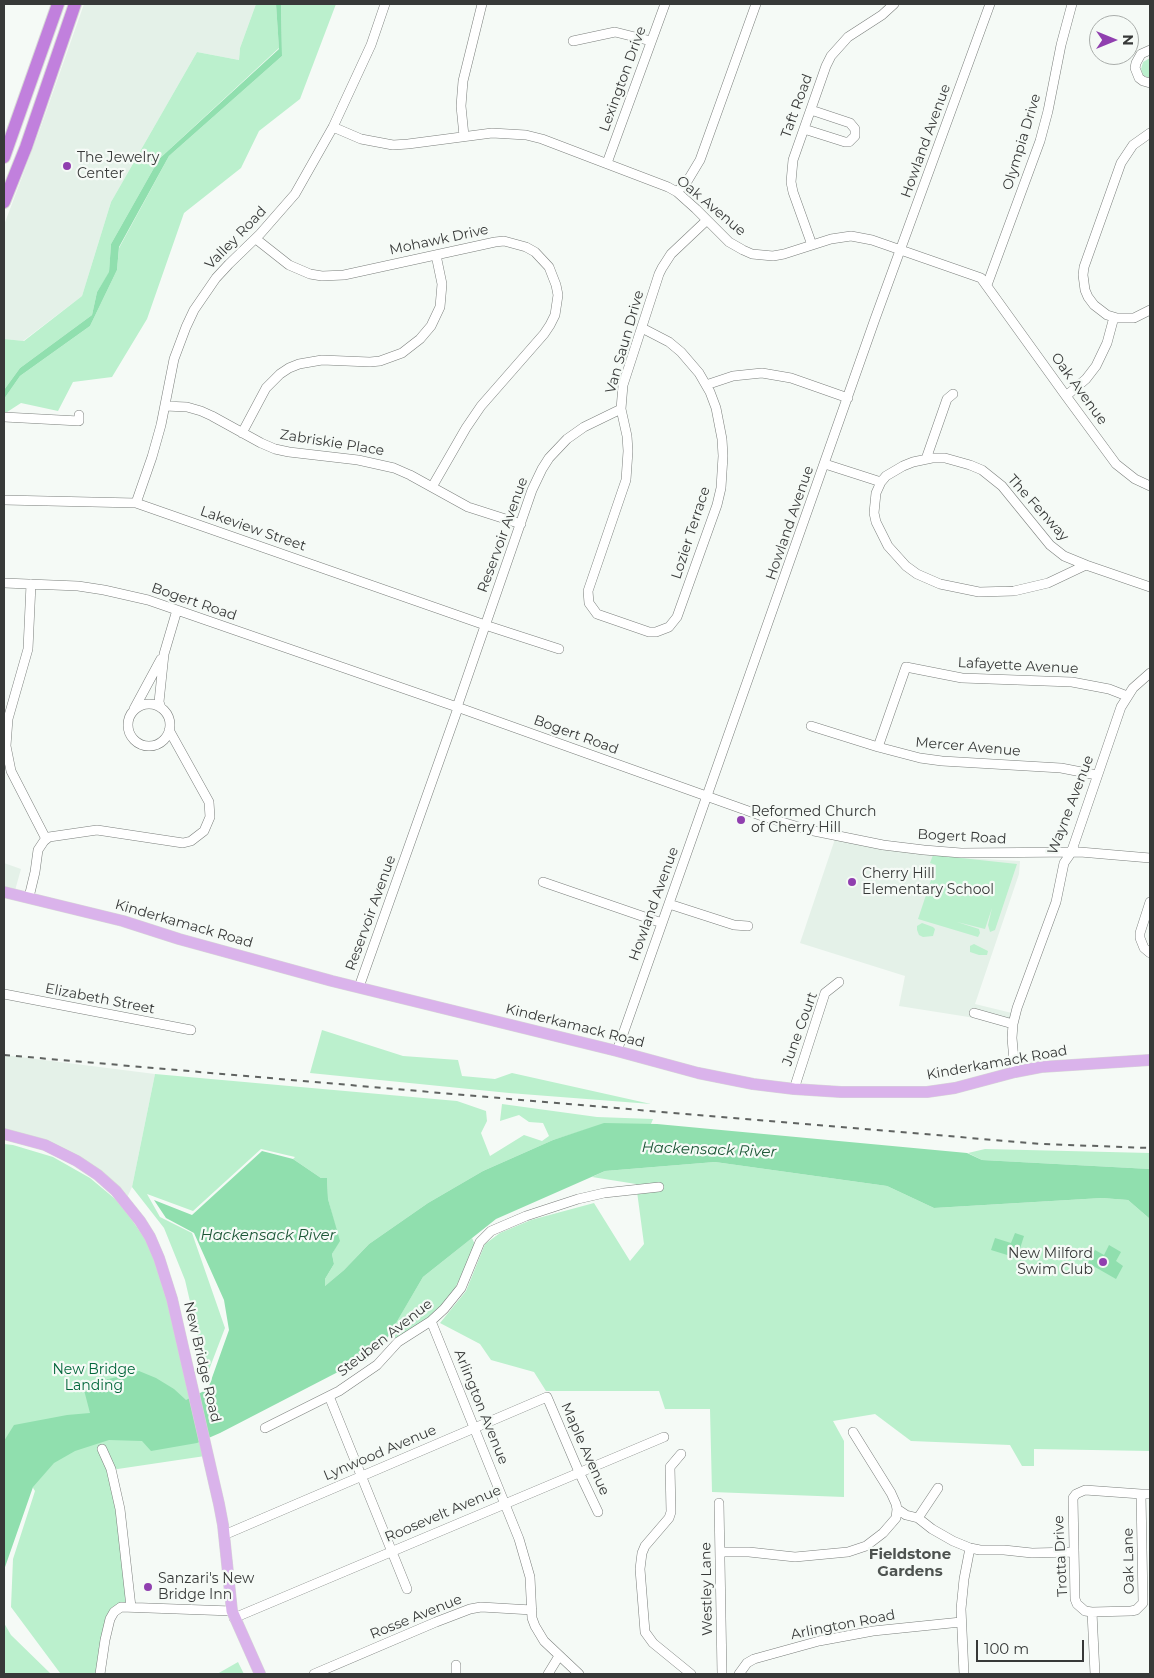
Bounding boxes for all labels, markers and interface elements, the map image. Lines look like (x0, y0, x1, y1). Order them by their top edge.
north arrow (1089, 15, 1139, 65)
street label: Lexington Drive (596, 24, 650, 134)
text: N (1119, 34, 1137, 46)
street label: Taft Road (778, 72, 816, 140)
street label: Howland Avenue (898, 82, 954, 200)
street label: Olympia Drive (999, 92, 1045, 192)
place label: The Jewelry Center (77, 150, 159, 182)
marker: The Jewelry Center (61, 160, 73, 172)
street label: Oak Avenue (673, 172, 749, 240)
street label: Valley Road (202, 203, 270, 273)
street label: Mohawk Drive (388, 221, 490, 259)
street label: Van Saun Drive (602, 289, 648, 395)
street label: Oak Avenue (1047, 350, 1111, 428)
street label: Zabriskie Place (279, 426, 385, 460)
street label: Howland Avenue (763, 464, 817, 582)
street label: The Fenway (1004, 471, 1072, 545)
street label: Reservoir Avenue (474, 475, 532, 595)
street label: Lozier Terrace (668, 485, 714, 581)
street label: Lakeview Street (198, 503, 308, 555)
street label: Bogert Road (149, 580, 239, 624)
street label: Lafayette Avenue (957, 654, 1079, 678)
street label: Bogert Road (531, 712, 621, 758)
street label: Mercer Avenue (915, 734, 1021, 760)
street label: Wayne Avenue (1044, 753, 1098, 857)
place label: Reformed Church of Cherry Hill (751, 804, 876, 836)
marker: Reformed Church of Cherry Hill (735, 814, 747, 826)
street label: Bogert Road (917, 826, 1007, 848)
street label: Howland Avenue (626, 845, 682, 963)
street label: Reservoir Avenue (342, 853, 400, 973)
place label: Cherry Hill Elementary School (862, 866, 994, 899)
marker: Cherry Hill Elementary School (846, 876, 858, 888)
street label: Kinderkamack Road (113, 896, 255, 952)
street label: Elizabeth Street (44, 980, 156, 1018)
street label: June Court (779, 990, 821, 1068)
street label: Kinderkamack Road (504, 1001, 646, 1051)
street label: Kinderkamack Road (925, 1042, 1069, 1084)
water label: Hackensack River (641, 1139, 777, 1161)
water label: Hackensack River (200, 1227, 336, 1245)
place label: New Milford Swim Club (1008, 1246, 1093, 1278)
marker: New Milford Swim Club (1097, 1256, 1109, 1268)
street label: Steuben Avenue (334, 1296, 436, 1380)
street label: New Bridge Road (180, 1300, 224, 1424)
street label: Arlington Avenue (450, 1347, 512, 1467)
park label: New Bridge Landing (52, 1362, 136, 1394)
street label: Maple Avenue (557, 1400, 613, 1498)
street label: Lynwood Avenue (321, 1422, 439, 1484)
street label: Roosevelt Avenue (382, 1482, 504, 1546)
street label: Trotta Drive (1050, 1515, 1072, 1597)
street label: Oak Lane (1120, 1528, 1138, 1594)
street label: Westley Lane (698, 1542, 716, 1636)
district label: Fieldstone Gardens (869, 1546, 951, 1581)
place label: Sanzari's New Bridge Inn (158, 1571, 254, 1604)
marker: Sanzari's New Bridge Inn (142, 1581, 154, 1593)
street label: Rosse Avenue (368, 1591, 464, 1643)
street label: Arlington Road (789, 1607, 897, 1643)
scale bar (979, 1630, 1086, 1662)
text: 100 m (984, 1639, 1029, 1658)

